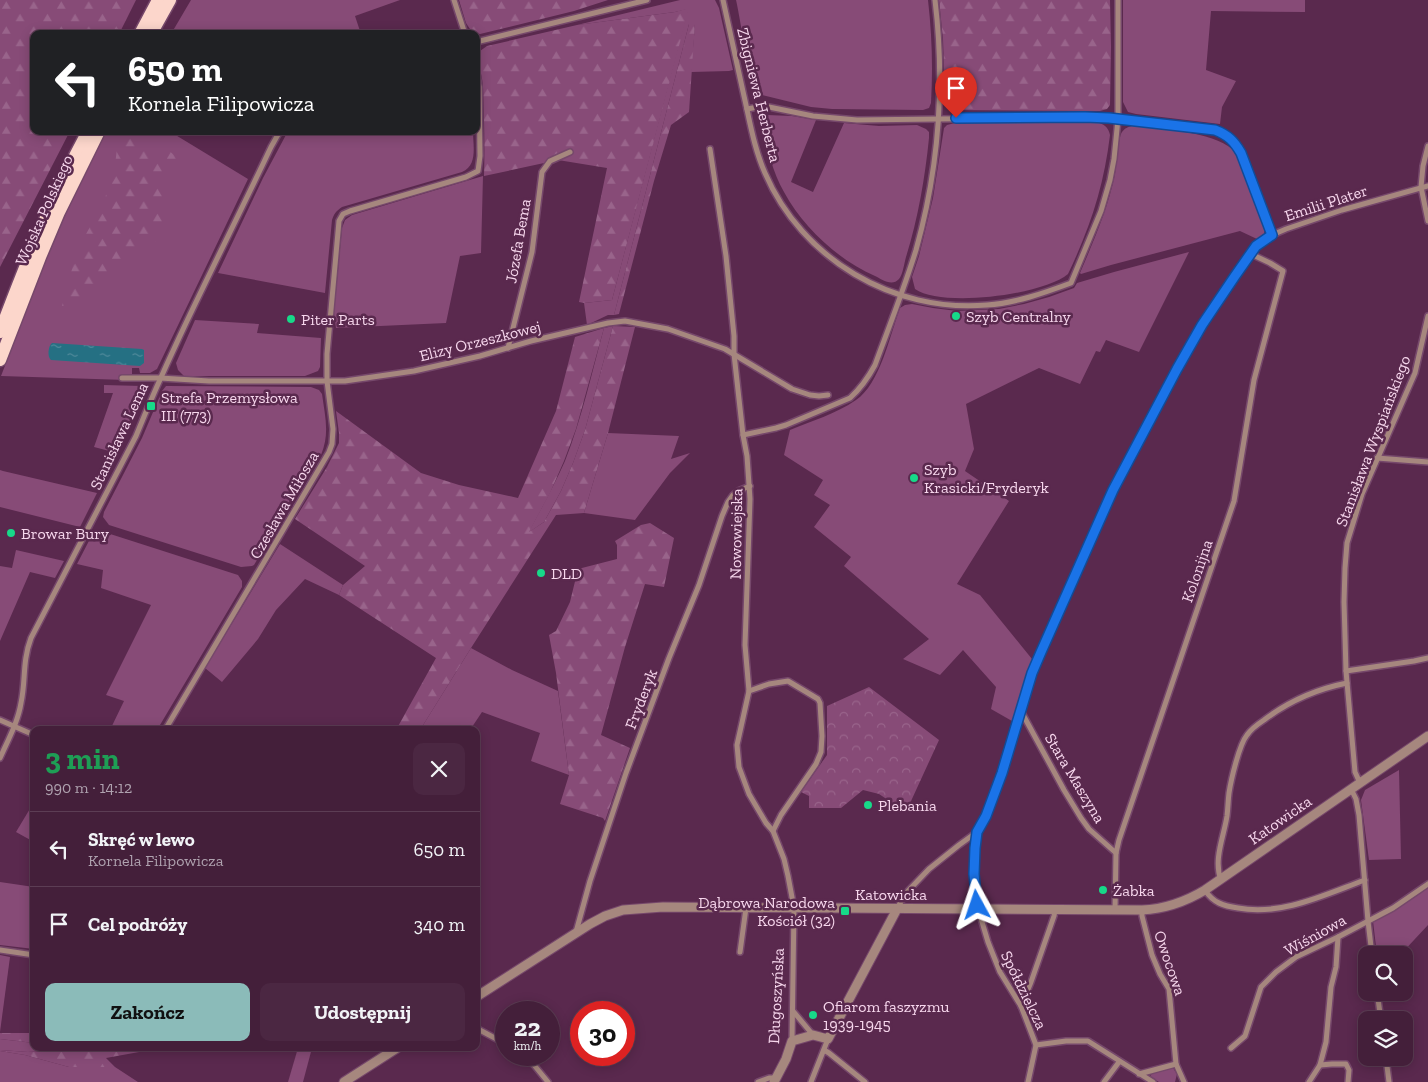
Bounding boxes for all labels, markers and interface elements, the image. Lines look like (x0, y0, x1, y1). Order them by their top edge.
street label: Zbigniewa Herberta (733, 26, 785, 165)
text: 650 m (128, 48, 222, 90)
icon: left (45, 50, 110, 115)
pin (935, 67, 977, 118)
icon: arrive (942, 74, 970, 102)
text: Kornela Filipowicza (128, 90, 314, 117)
street label: Wojska Polskiego (11, 152, 77, 268)
street label: Emilii Plater (1282, 181, 1370, 225)
street label: Józefa Bema (501, 197, 535, 285)
place label: Szyb Centralny (966, 307, 1072, 326)
place label: Piter Parts (301, 310, 375, 329)
marker: Szyb Centralny (950, 310, 962, 322)
marker: Piter Parts (285, 313, 297, 325)
street label: Elizy Orzeszkowej (417, 317, 543, 365)
street label: Stanisława Wyspiańskiego (1332, 353, 1414, 529)
street label: Stanisława Lema (86, 379, 152, 493)
place label: Strefa Przemysłowa III (773) (161, 388, 298, 425)
marker: Strefa Przemysłowa III (773) (145, 400, 157, 412)
street label: Czesława Miłosza (246, 448, 323, 562)
place label: Szyb Krasicki/Fryderyk (924, 460, 1049, 497)
marker: Szyb Krasicki/Fryderyk (908, 472, 920, 484)
street label: Nowowiejska (726, 488, 746, 580)
place label: Browar Bury (21, 524, 110, 543)
marker: Browar Bury (5, 527, 17, 539)
street label: Kolonijna (1177, 537, 1217, 605)
place label: DLD (551, 564, 582, 583)
marker: DLD (535, 567, 547, 579)
street label: Fryderyk (621, 666, 661, 732)
street label: Stara Maszyna (1041, 730, 1109, 827)
text: 3 min (45, 741, 120, 777)
button: close (413, 743, 465, 795)
text: 990 m · 14:12 (45, 778, 132, 797)
street label: Katowicka (1245, 791, 1315, 848)
place label: Plebania (878, 796, 937, 815)
marker: Plebania (862, 799, 874, 811)
text: Skręć w lewo (88, 828, 195, 851)
icon: left (45, 835, 73, 863)
text: 650 m (414, 838, 465, 861)
text: Kornela Filipowicza (88, 851, 223, 870)
position arrow (950, 878, 1002, 930)
place label: Żabka (1113, 881, 1155, 900)
marker: Żabka (1097, 884, 1109, 896)
street label: Katowicka (855, 885, 927, 904)
place label: Dąbrowa Narodowa Kościół (32) (698, 893, 835, 930)
marker: Dąbrowa Narodowa Kościół (32) (839, 905, 851, 917)
icon: arrive (45, 910, 73, 938)
street label: Wiśniowa (1281, 910, 1350, 960)
text: Cel podróży (88, 913, 187, 936)
text: 340 m (414, 913, 465, 936)
street label: Owocowa (1150, 928, 1190, 998)
map controls (1358, 946, 1413, 1066)
button: search (1358, 946, 1413, 1001)
street label: Długoszyńska (764, 947, 788, 1045)
street label: Spółdzielcza (997, 948, 1051, 1033)
button: Zakończ (45, 983, 250, 1041)
button: Udostępnij (260, 983, 465, 1041)
place label: Ofiarom faszyzmu 1939-1945 (823, 997, 949, 1034)
speed limit sign: 30 (570, 1001, 635, 1066)
marker: Ofiarom faszyzmu 1939-1945 (807, 1009, 819, 1021)
button: layers (1358, 1011, 1413, 1066)
text: 22 (514, 1012, 541, 1042)
text: km/h (514, 1039, 541, 1053)

